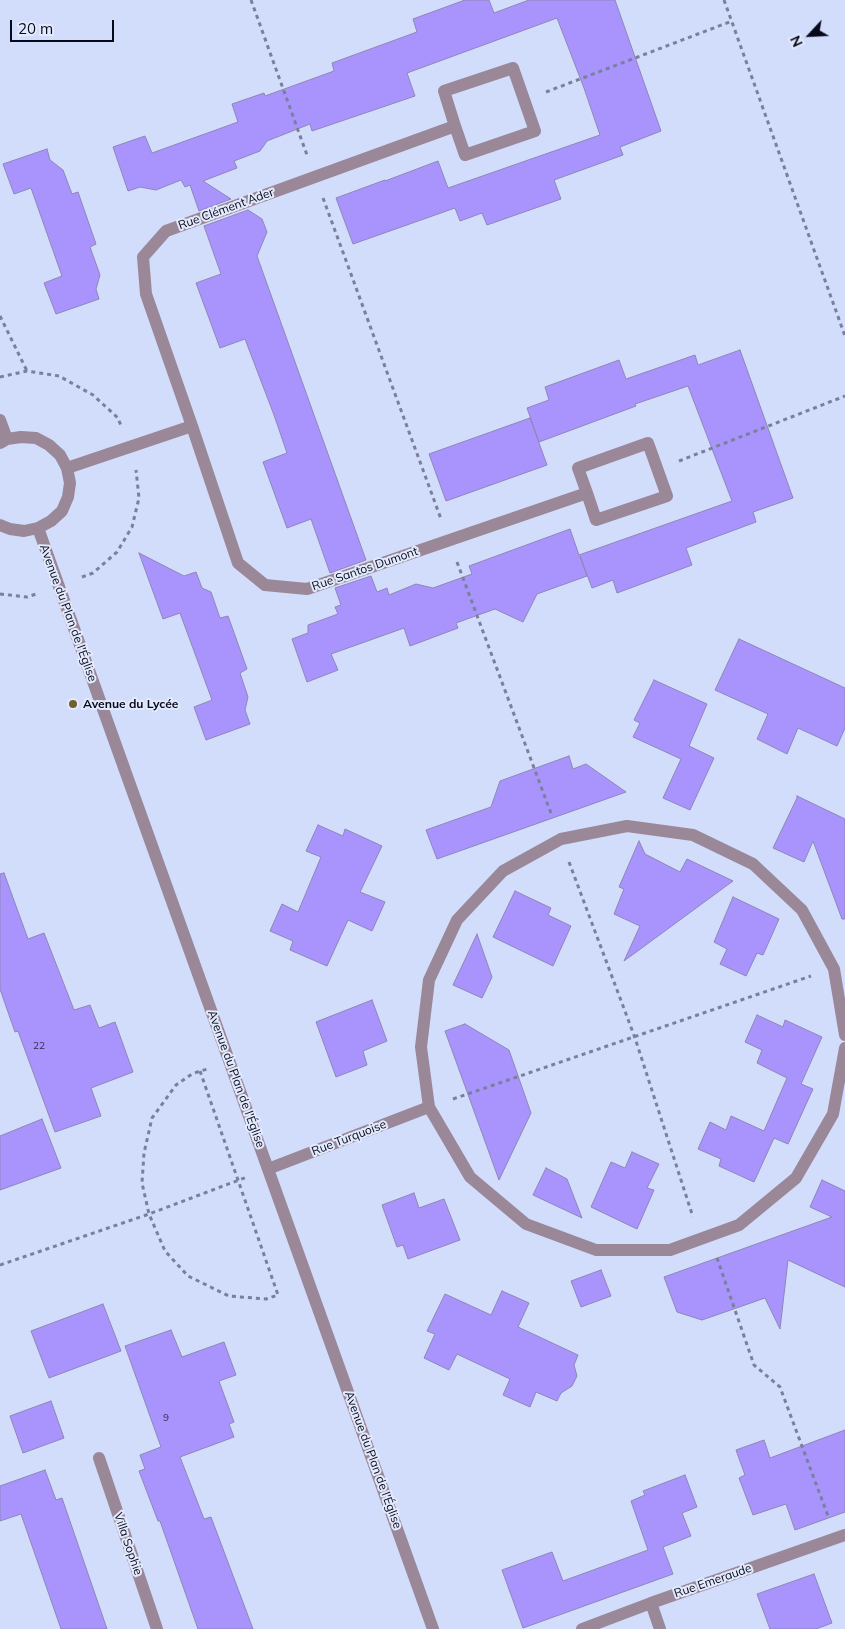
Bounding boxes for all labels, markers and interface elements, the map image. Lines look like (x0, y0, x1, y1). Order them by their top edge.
scale bar (12, 10, 116, 42)
north arrow (785, 10, 835, 60)
text: 20 m (18, 19, 53, 38)
text: N (786, 33, 807, 50)
street label: Rue Clément Ader (176, 185, 276, 233)
street label: Avenue du Plan de l'Église (36, 542, 100, 684)
street label: Rue Santos Dumont (310, 544, 420, 594)
place label: Avenue du Lycée (83, 697, 178, 711)
marker: Avenue du Lycée (67, 698, 79, 710)
street label: Avenue du Plan de l'Église (204, 1008, 268, 1150)
house number: 22 (33, 1040, 45, 1052)
street label: Rue Turquoise (310, 1117, 388, 1159)
street label: Avenue du Plan de l'Église (341, 1389, 405, 1531)
house number: 9 (163, 1412, 169, 1424)
street label: Villa Sophie (111, 1511, 145, 1577)
street label: Rue Emeraude (672, 1561, 754, 1601)

